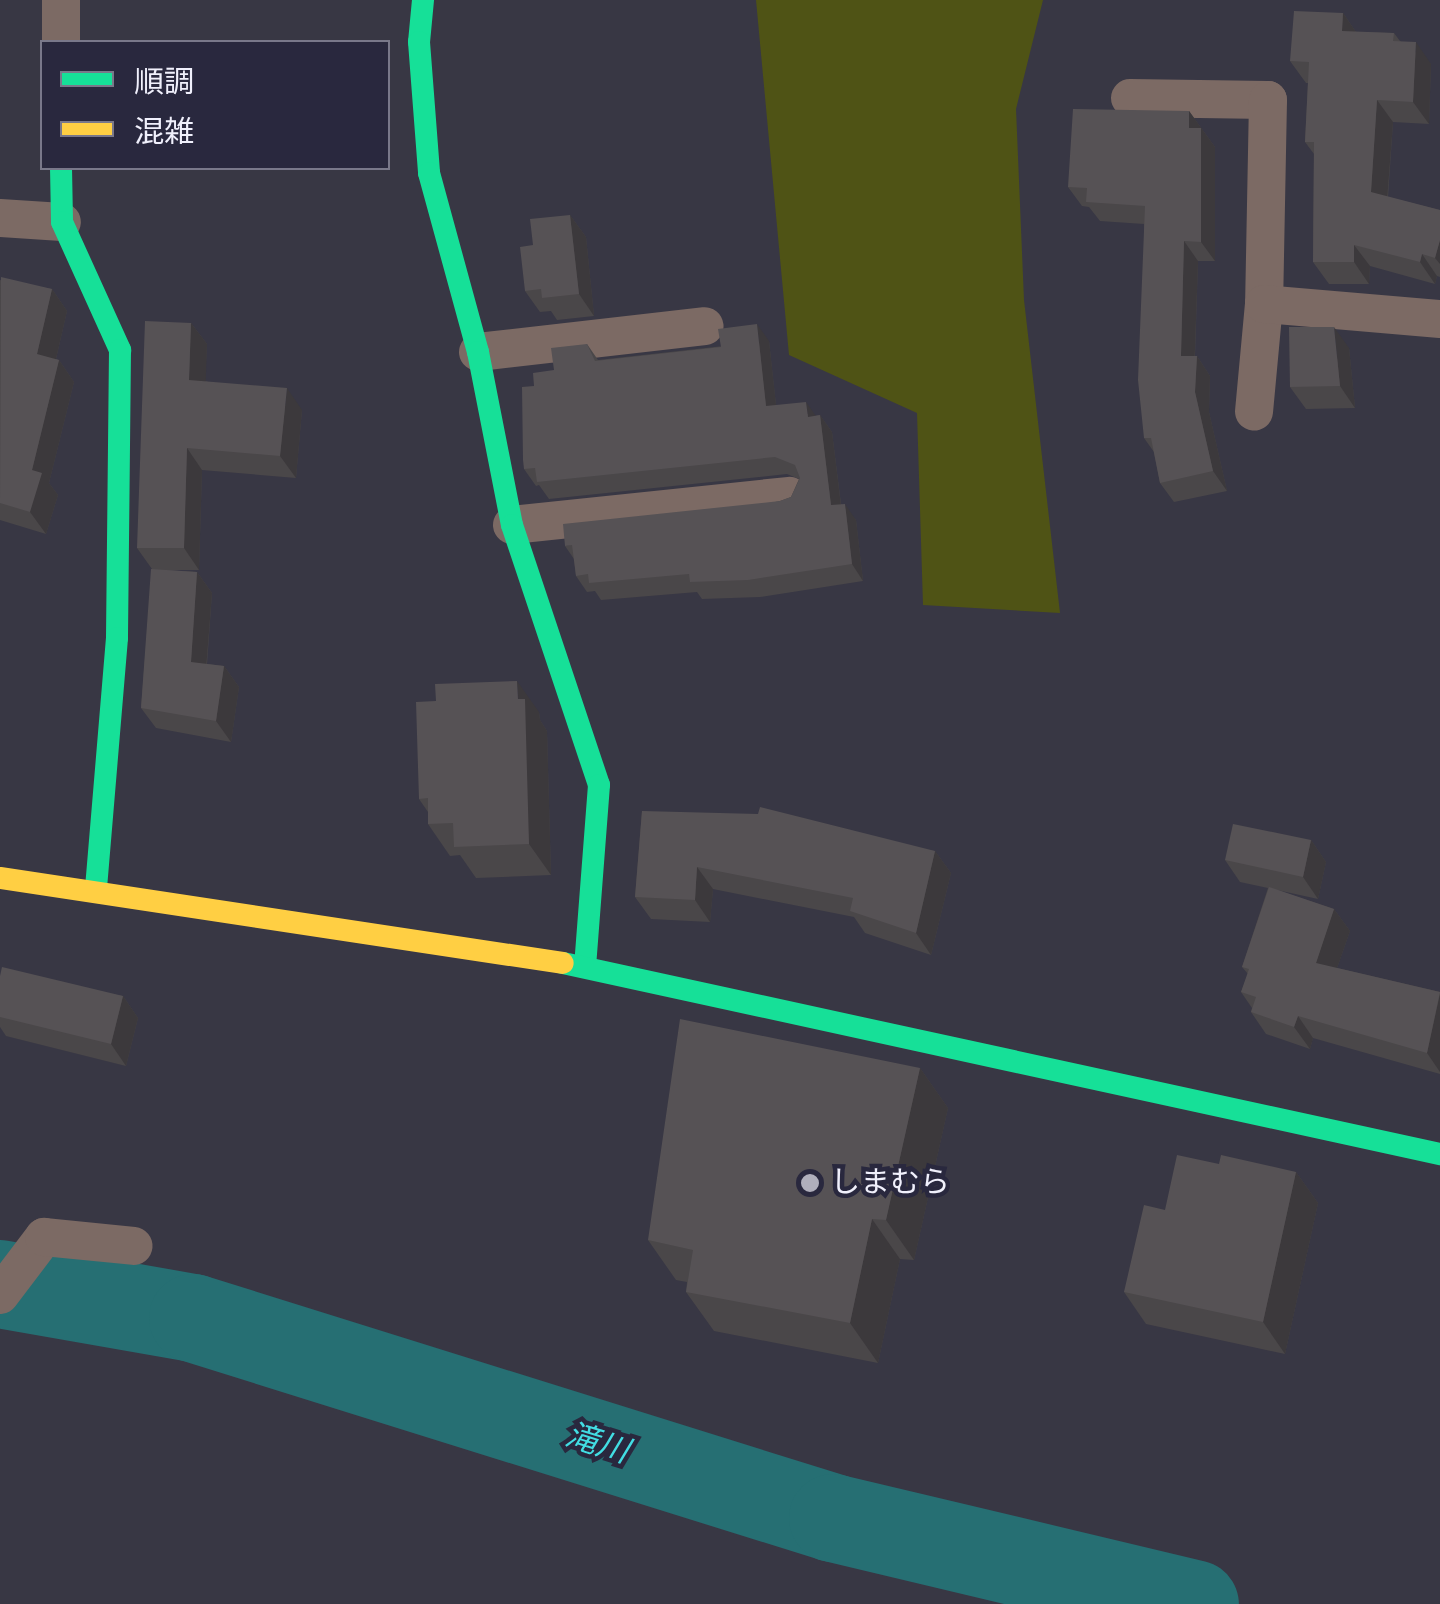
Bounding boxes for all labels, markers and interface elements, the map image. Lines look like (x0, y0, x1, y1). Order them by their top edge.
legend (40, 40, 390, 170)
text: 順調 (134, 68, 194, 98)
text: 混雑 (134, 118, 194, 148)
place label: しまむら (830, 1165, 950, 1201)
marker: しまむら (799, 1172, 821, 1194)
water label: 滝川 (561, 1416, 633, 1472)

